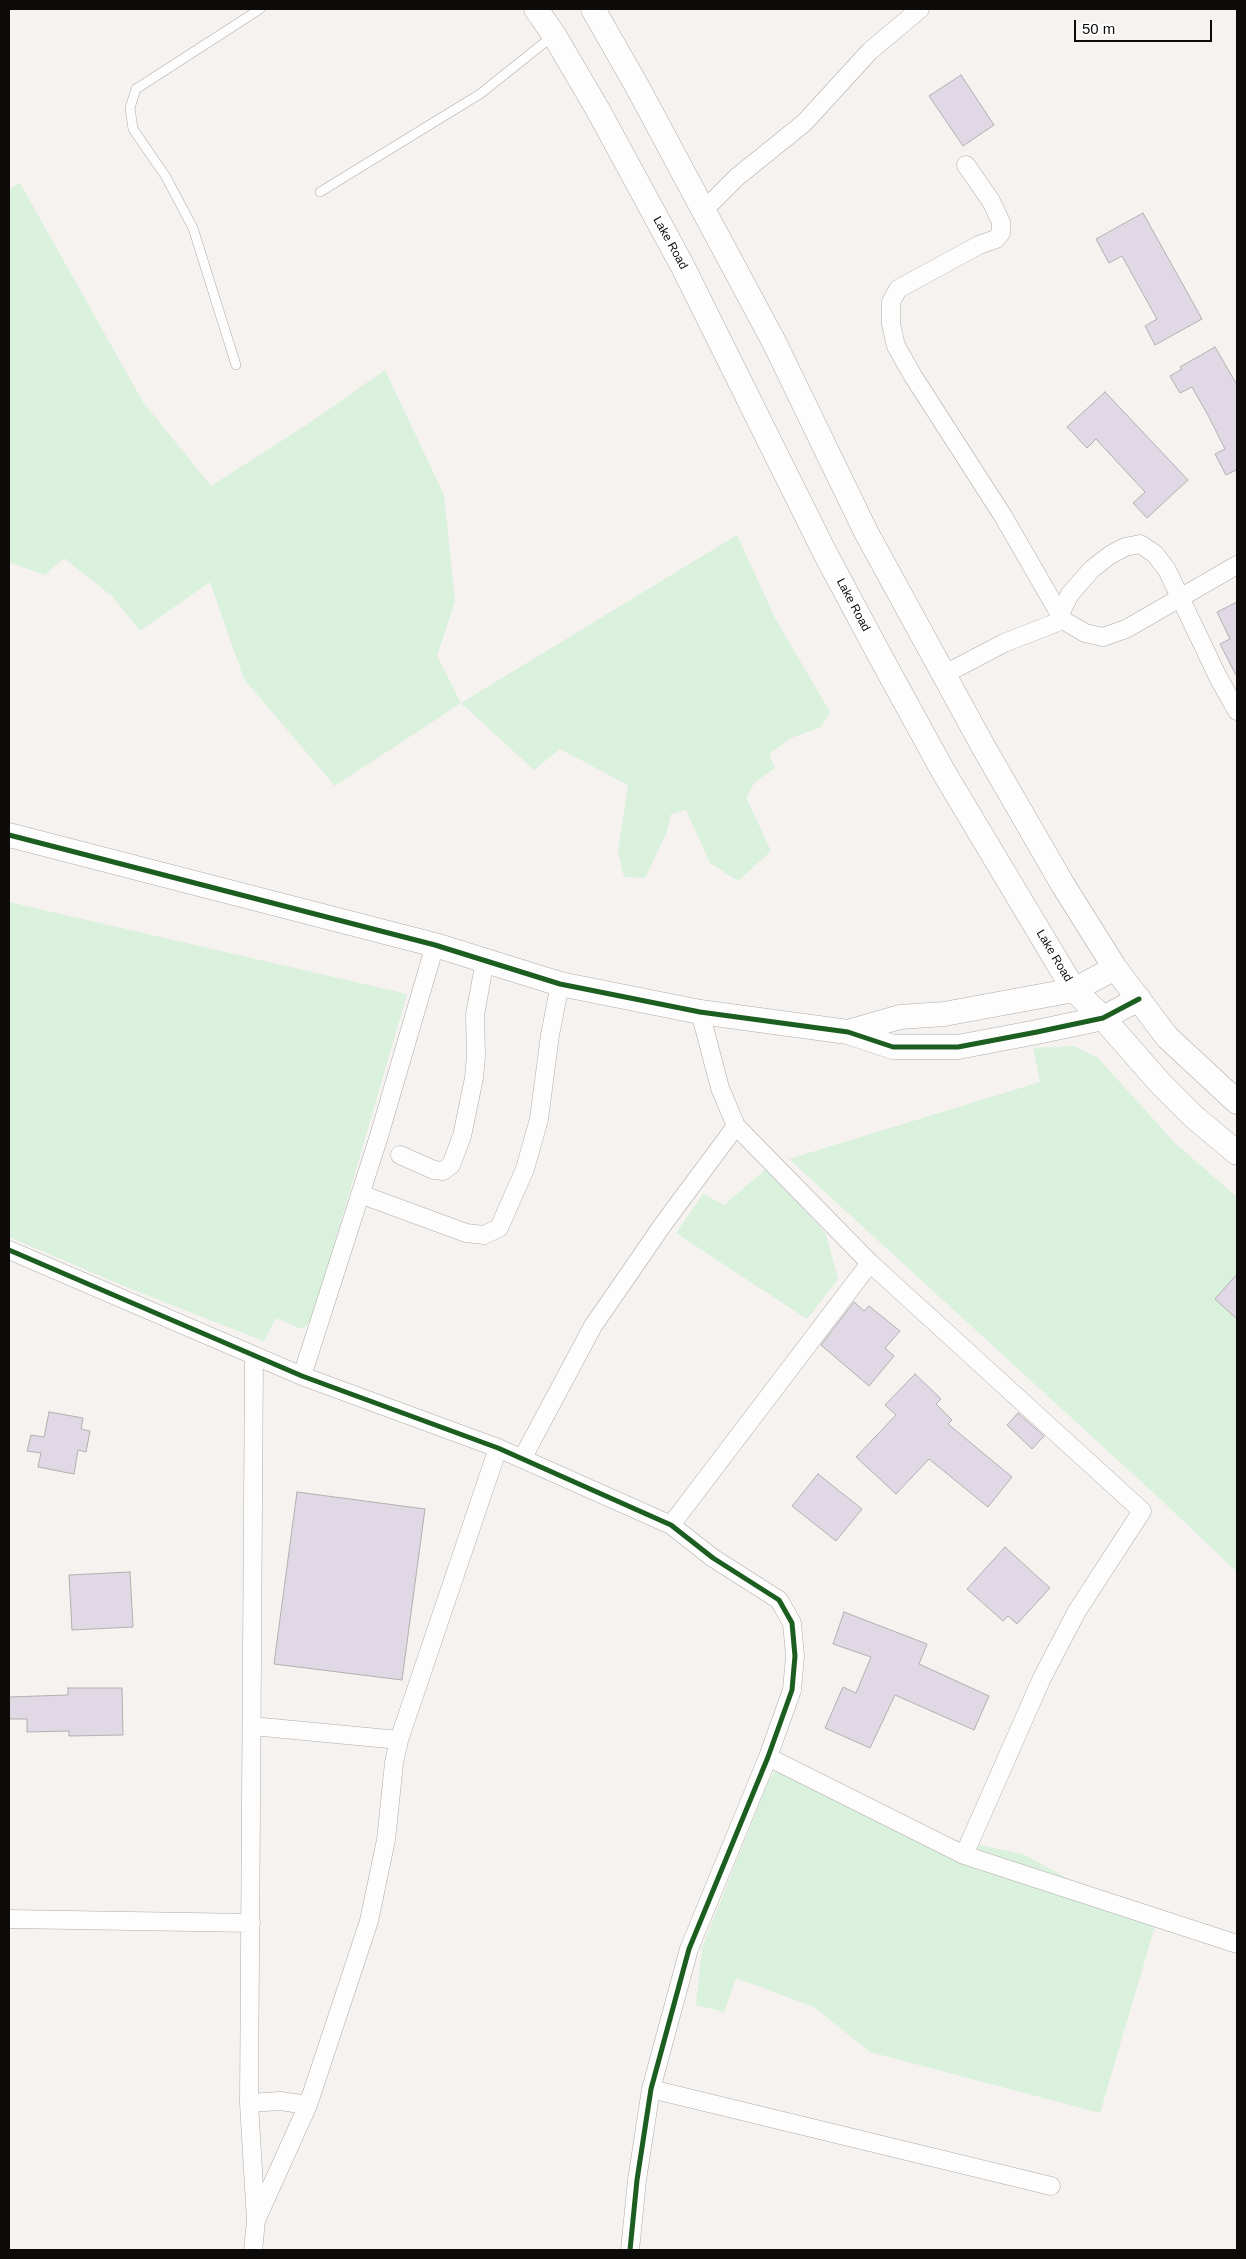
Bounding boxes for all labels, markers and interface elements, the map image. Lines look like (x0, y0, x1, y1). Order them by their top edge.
scale bar (1076, 10, 1214, 42)
text: 50 m (1082, 20, 1115, 37)
street label: Lake Road (650, 214, 690, 272)
street label: Lake Road (833, 576, 873, 634)
street label: Lake Road (1033, 927, 1075, 985)

